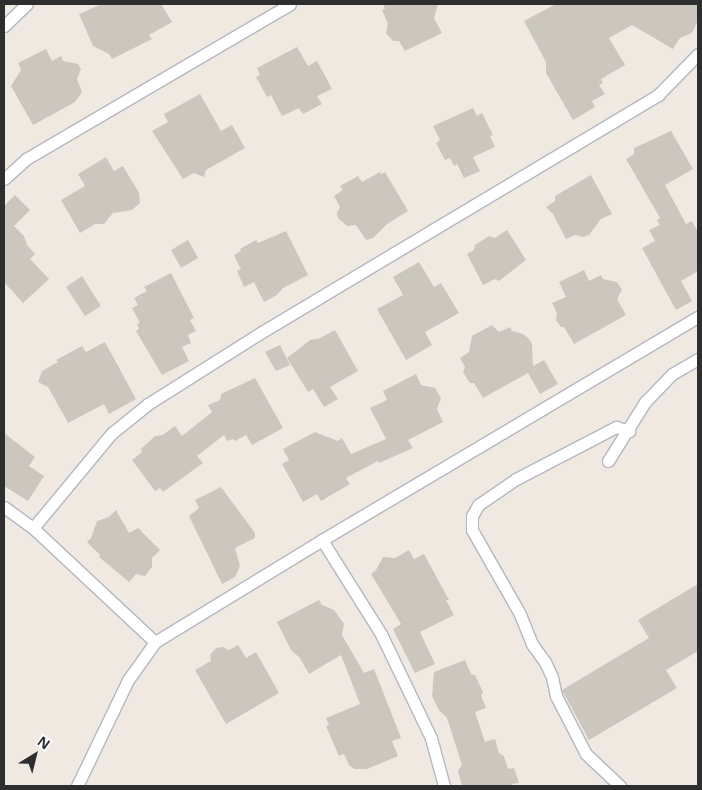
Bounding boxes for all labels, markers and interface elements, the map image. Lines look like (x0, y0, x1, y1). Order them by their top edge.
north arrow (10, 730, 60, 780)
text: N (34, 731, 54, 753)

